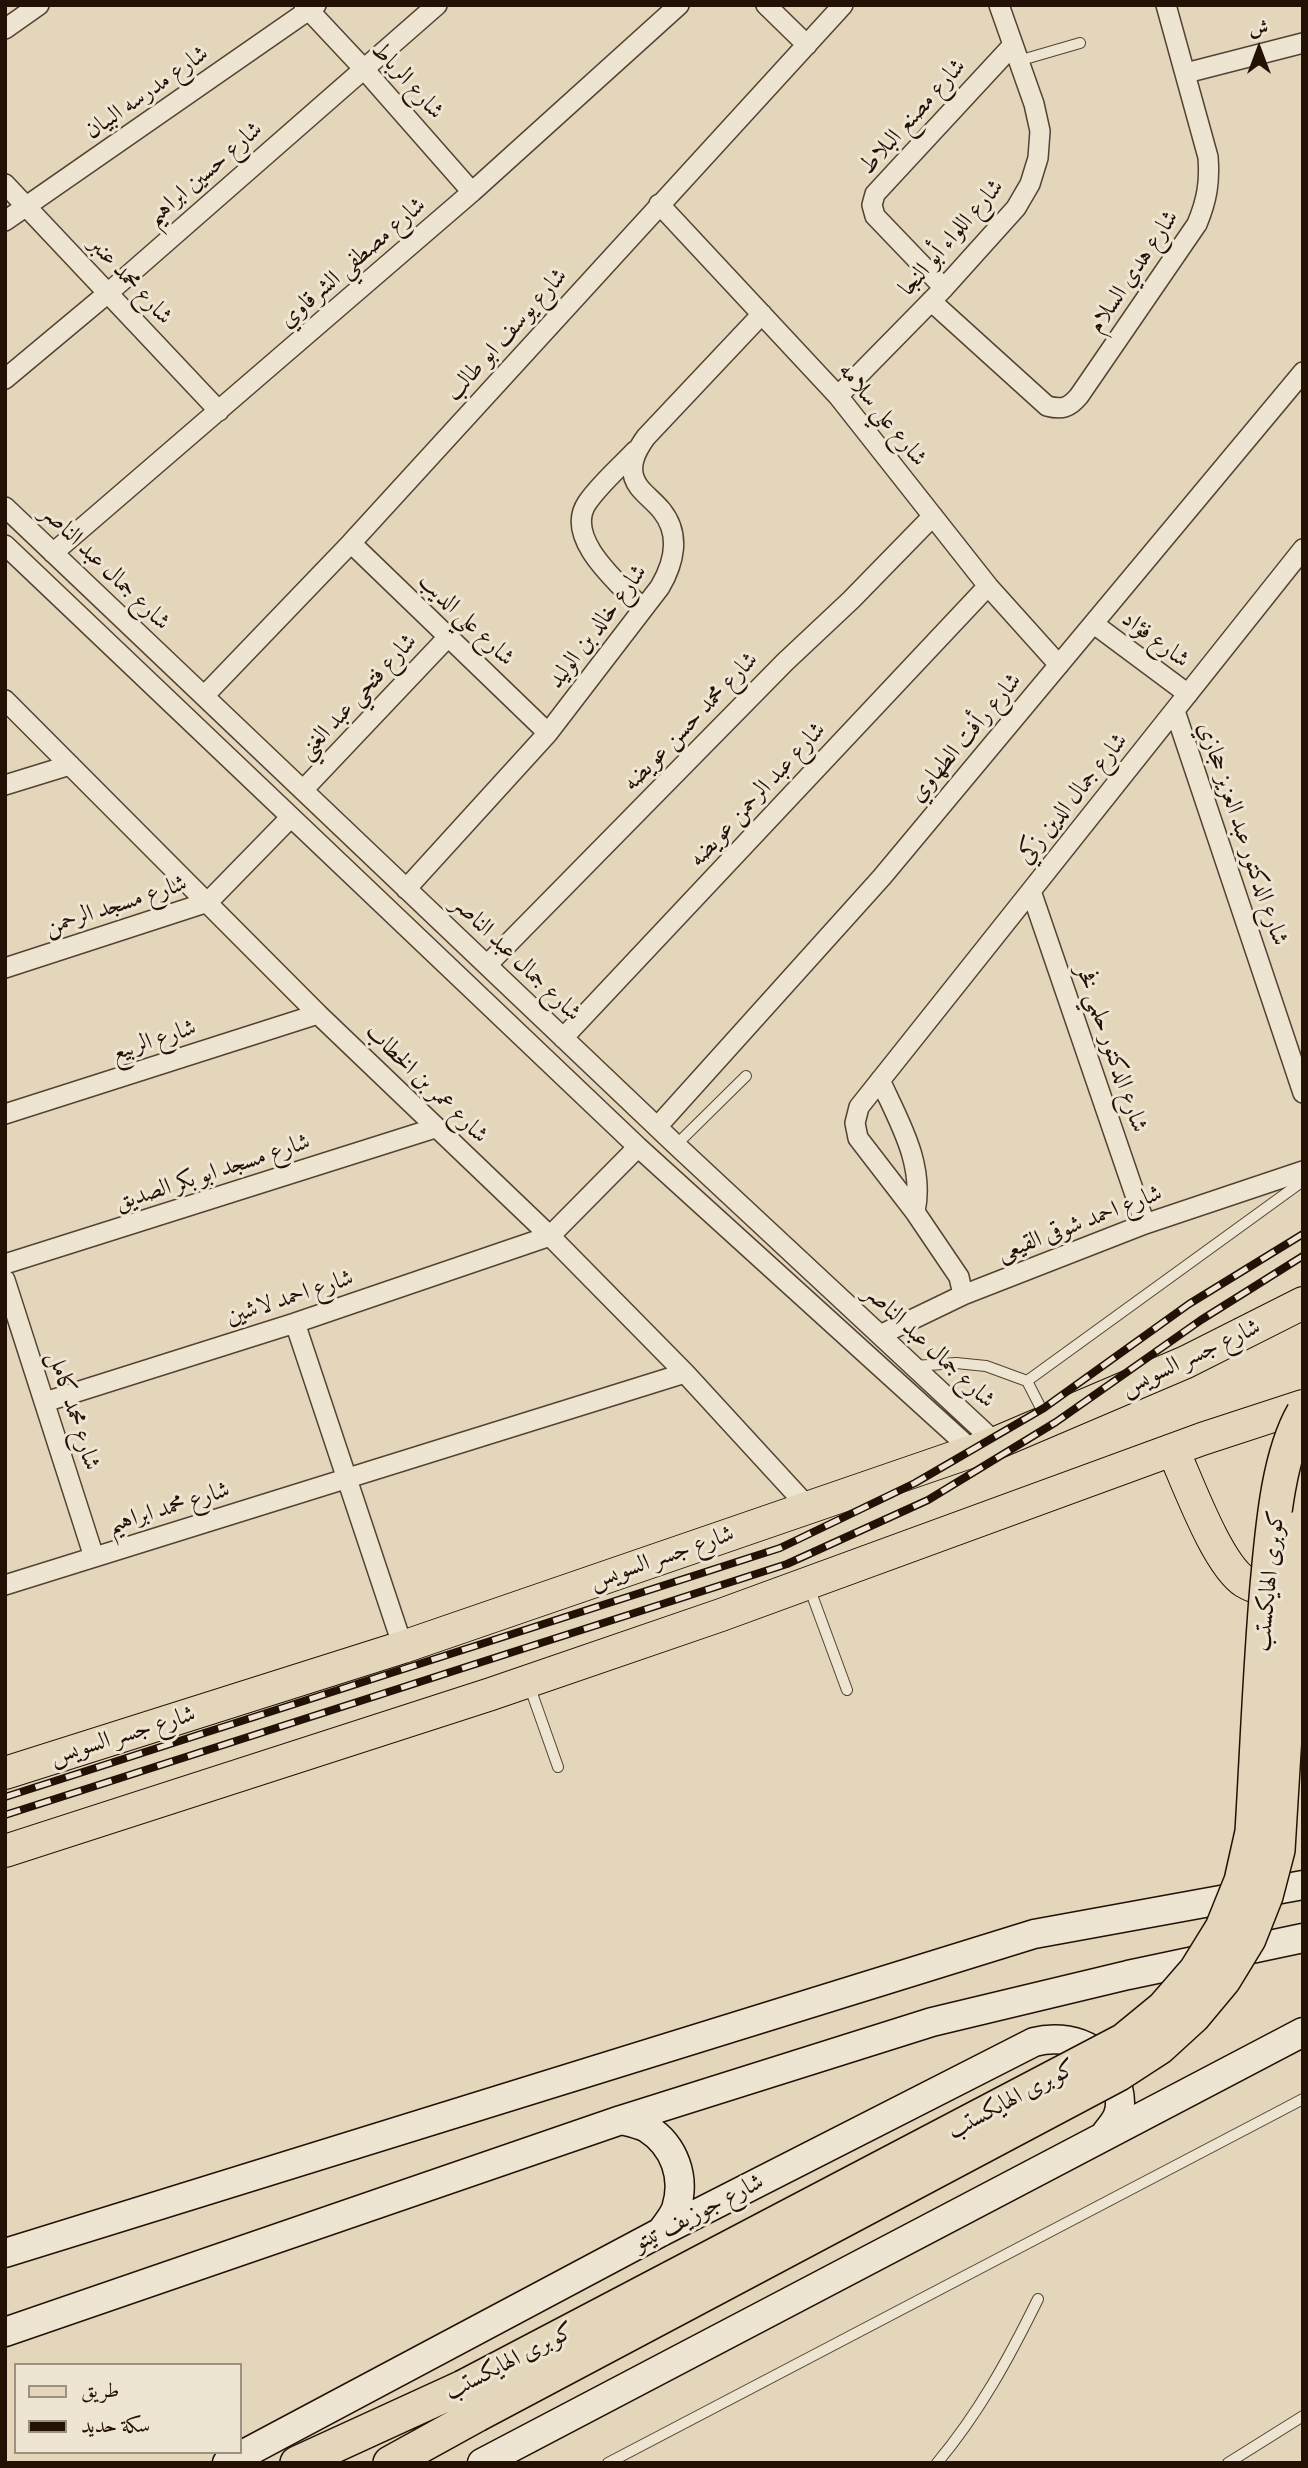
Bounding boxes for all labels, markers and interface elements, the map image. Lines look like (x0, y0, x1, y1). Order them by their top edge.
north arrow (1224, 14, 1294, 84)
text: ش (1250, 15, 1268, 41)
street label: شارع الرباط (365, 36, 449, 126)
street label: شارع مدرسه البيان (80, 40, 214, 146)
street label: شارع مصنع البلاط (853, 53, 973, 181)
street label: شارع حسين ابراهيم (141, 116, 269, 232)
street label: شارع اللواء أبو النجا (893, 174, 1011, 302)
street label: شارع مصطفي الشرقاوي (274, 191, 432, 335)
street label: شارع هدي السلام (1082, 205, 1186, 339)
street label: شارع محمد عنبر (82, 231, 178, 331)
street label: شارع يوسف ابو طالب (440, 263, 574, 407)
street label: شارع علي سلامه (831, 357, 933, 473)
street label: شارع جمال عبد الناصر (34, 499, 176, 637)
street label: شارع خالد بن الوليد (542, 559, 654, 695)
street label: شارع علي الديب (412, 567, 520, 673)
street label: شارع فؤاد (1115, 605, 1195, 675)
street label: شارع فتحي عبد الغني (292, 628, 424, 766)
street label: شارع محمد حسن عويضه (617, 646, 765, 798)
street label: شارع رأفت الطهاوي (904, 667, 1028, 809)
street label: شارع عبد الرحمن عويضه (683, 716, 833, 874)
street label: شارع الدكتور عبد العزيز حجازي (1190, 718, 1294, 950)
street label: شارع جمال الدين زكي (1011, 728, 1135, 870)
street label: شارع مسجد الرحمن (41, 869, 191, 943)
street label: شارع جمال عبد الناصر (445, 890, 587, 1028)
street label: شارع الدكتور حلمي فخر (1069, 962, 1153, 1136)
street label: شارع الربيع (108, 1014, 200, 1068)
street label: شارع عمر بن الخطاب (358, 1018, 494, 1150)
street label: شارع مسجد ابو بكر الصديق (112, 1128, 314, 1218)
street label: شارع احمد شوقى القيعى (993, 1179, 1167, 1269)
street label: شارع احمد لاشين (223, 1264, 357, 1332)
street label: شارع جمال عبد الناصر (857, 1279, 1001, 1415)
street label: شارع جسر السويس (1117, 1313, 1265, 1403)
street label: شارع محمد كامل (40, 1348, 106, 1474)
street label: شارع محمد ابراهيم (104, 1476, 234, 1540)
street label: كوبرى الهايكستب (1248, 1509, 1292, 1653)
street label: شارع جسر السويس (586, 1520, 738, 1596)
street label: شارع جسر السويس (47, 1700, 199, 1772)
street label: كوبرى الهايكستب (943, 2054, 1081, 2146)
street label: شارع جوزيف تيتو (629, 2168, 769, 2258)
street label: كوبرى الهايكستب (440, 2317, 580, 2407)
legend (14, 2363, 242, 2454)
text: طريق (81, 2376, 119, 2404)
text: سكة حديد (81, 2411, 150, 2439)

